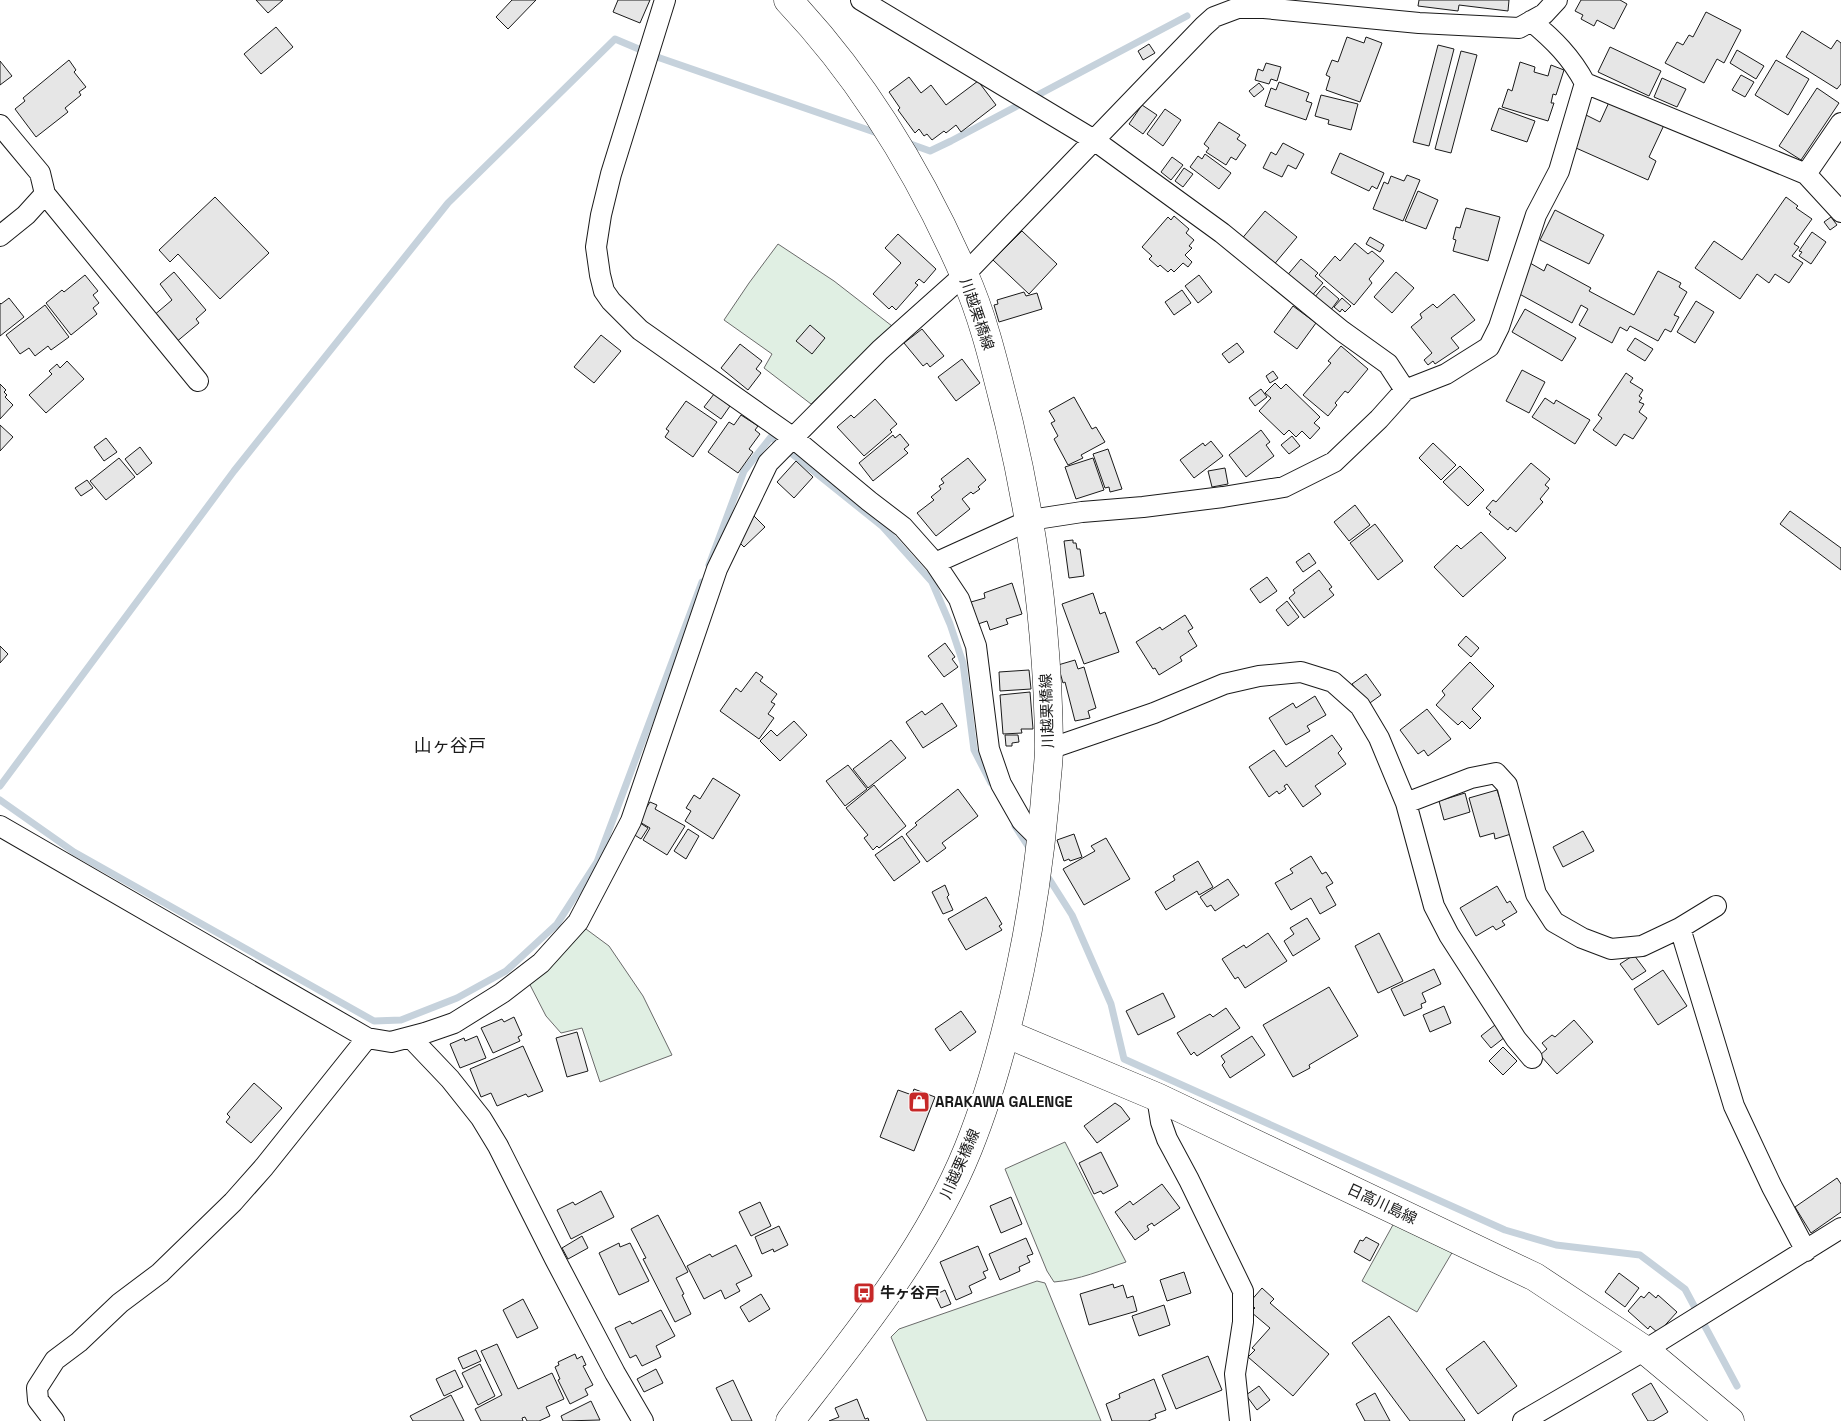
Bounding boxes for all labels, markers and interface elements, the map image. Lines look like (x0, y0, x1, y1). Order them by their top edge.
street label: 川越栗橋線 (956, 275, 999, 352)
street label: 川越栗橋線 (1036, 673, 1057, 749)
district label: 山ヶ谷戸 (414, 734, 486, 757)
shop icon: ARAKAWA GALENGE (907, 1090, 931, 1114)
place label: ARAKAWA GALENGE (935, 1092, 1073, 1111)
street label: 川越栗橋線 (936, 1126, 983, 1202)
street label: 日高川島線 (1344, 1179, 1420, 1228)
bus stop icon: 牛ヶ谷戸 (852, 1281, 876, 1305)
place label: 牛ヶ谷戸 (880, 1283, 940, 1302)

